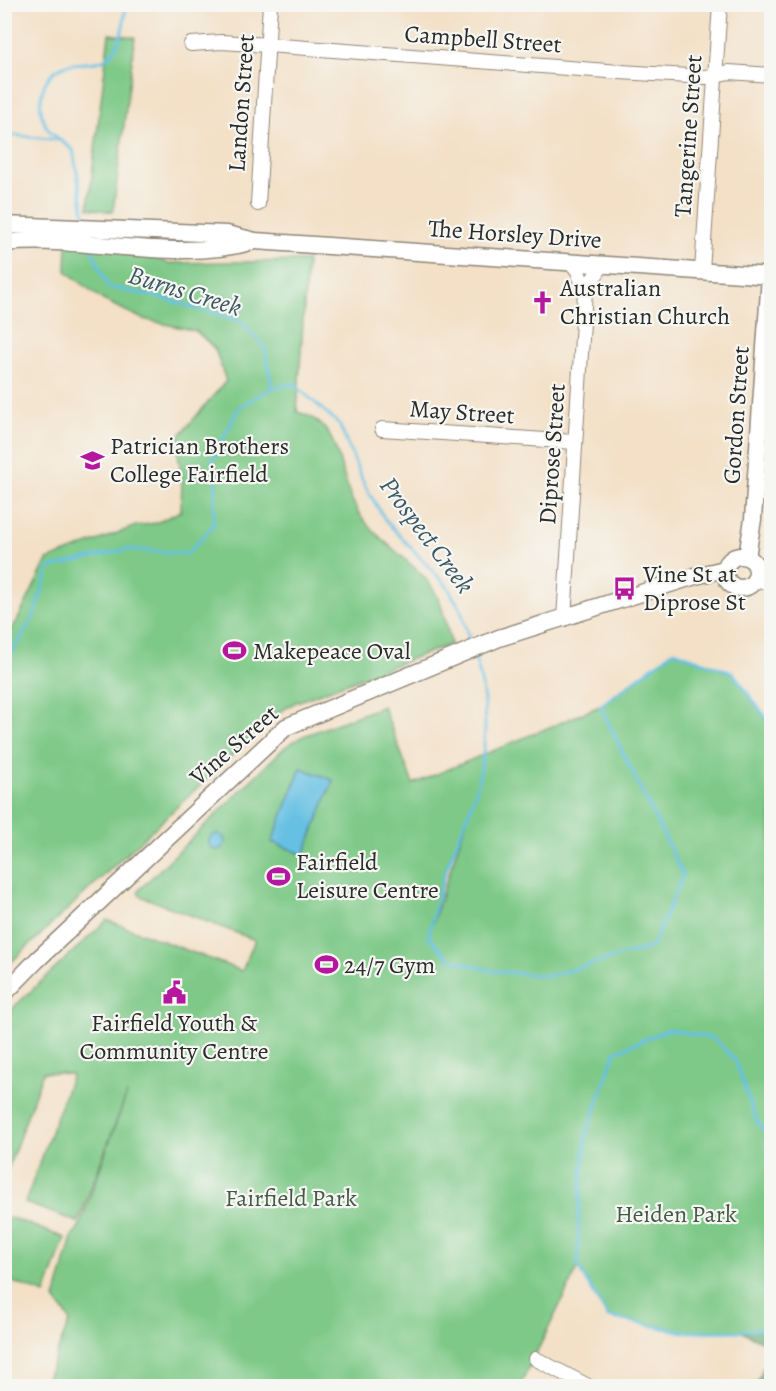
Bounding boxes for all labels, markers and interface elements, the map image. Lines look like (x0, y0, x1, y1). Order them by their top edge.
street label: Campbell Street (403, 18, 563, 60)
street label: Landon Street (220, 33, 262, 173)
street label: Tangerine Street (666, 54, 710, 218)
street label: The Horsley Drive (427, 212, 603, 256)
water label: Burns Creek (124, 257, 246, 325)
place label: Australian Christian Church (559, 272, 730, 332)
church icon: Australian Christian Church (529, 289, 555, 315)
street label: Gordon Street (715, 345, 757, 485)
street label: Diprose Street (531, 382, 573, 526)
street label: May Street (408, 392, 516, 432)
place label: Patrician Brothers College Fairfield (110, 430, 289, 490)
school or university icon: Patrician Brothers College Fairfield (79, 447, 105, 473)
water label: Prospect Creek (372, 469, 482, 601)
place label: Vine St at Diprose St (642, 558, 746, 618)
bus stop icon: Vine St at Diprose St (612, 575, 638, 601)
place label: Makepeace Oval (253, 635, 411, 667)
sports icon: Makepeace Oval (222, 638, 248, 664)
street label: Vine Street (182, 697, 285, 793)
place label: Fairfield Leisure Centre (296, 846, 439, 906)
sports icon: Fairfield Leisure Centre (265, 863, 291, 889)
place label: 24/7 Gym (344, 949, 435, 981)
sports icon: 24/7 Gym (313, 952, 339, 978)
public building icon: Fairfield Youth & Community Centre (161, 980, 187, 1006)
place label: Fairfield Youth & Community Centre (80, 1007, 268, 1067)
park label: Fairfield Park (225, 1182, 357, 1214)
park label: Heiden Park (615, 1198, 737, 1230)

